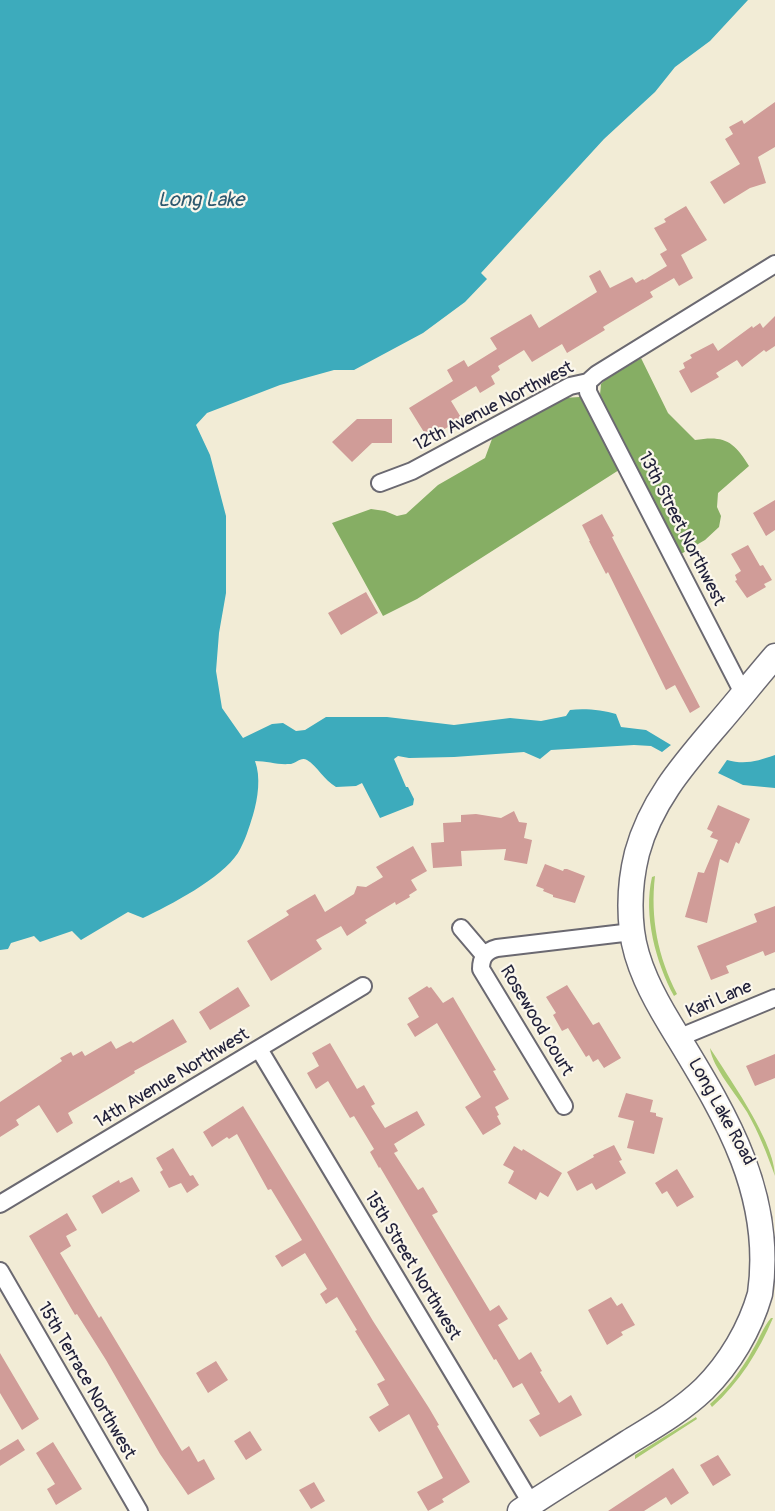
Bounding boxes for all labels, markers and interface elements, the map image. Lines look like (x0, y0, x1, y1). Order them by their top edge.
water label: Long Lake (158, 189, 244, 213)
street label: 12th Avenue Northwest (411, 357, 577, 457)
street label: 13th Street Northwest (633, 449, 729, 609)
street label: Rosewood Court (495, 962, 577, 1080)
street label: Kari Lane (683, 976, 755, 1024)
street label: 14th Avenue Northwest (91, 1024, 253, 1134)
street label: Long Lake Road (683, 1055, 759, 1169)
street label: 15th Street Northwest (359, 1188, 465, 1344)
street label: 15th Terrace Northwest (32, 1299, 140, 1463)

